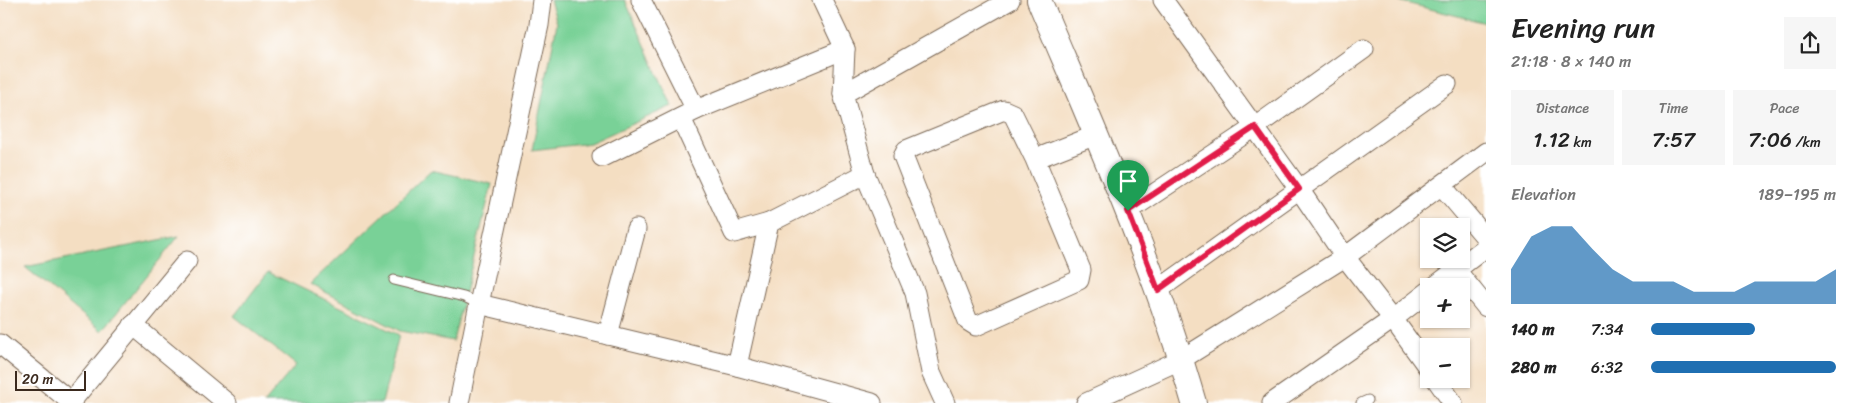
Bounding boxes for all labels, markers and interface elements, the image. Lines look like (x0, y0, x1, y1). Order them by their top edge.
text: Evening run (1511, 3, 1655, 52)
button: share (1784, 17, 1836, 69)
text: 21:18 · 8 × 140 m (1511, 47, 1631, 76)
text: Distance (1536, 96, 1589, 121)
text: Time (1659, 96, 1688, 121)
text: Pace (1770, 96, 1799, 121)
text: 1.12 (1533, 121, 1570, 159)
text: 7:57 (1652, 121, 1695, 159)
text: 7:06 (1748, 121, 1792, 159)
text: km (1570, 130, 1592, 155)
text: /km (1792, 130, 1821, 155)
pin (1107, 160, 1149, 211)
icon: arrive (1114, 167, 1142, 195)
text: Elevation (1511, 180, 1576, 209)
text: 189–195 m (1758, 180, 1836, 209)
map controls (1420, 218, 1470, 388)
button: layers (1420, 218, 1470, 268)
button: + (1420, 278, 1470, 328)
text: 140 m (1511, 315, 1554, 344)
text: 7:34 (1591, 315, 1624, 344)
button: − (1420, 338, 1470, 388)
text: 280 m (1511, 353, 1556, 382)
text: 6:32 (1591, 353, 1623, 382)
text: 20 m (22, 367, 53, 392)
scale bar (15, 368, 86, 391)

